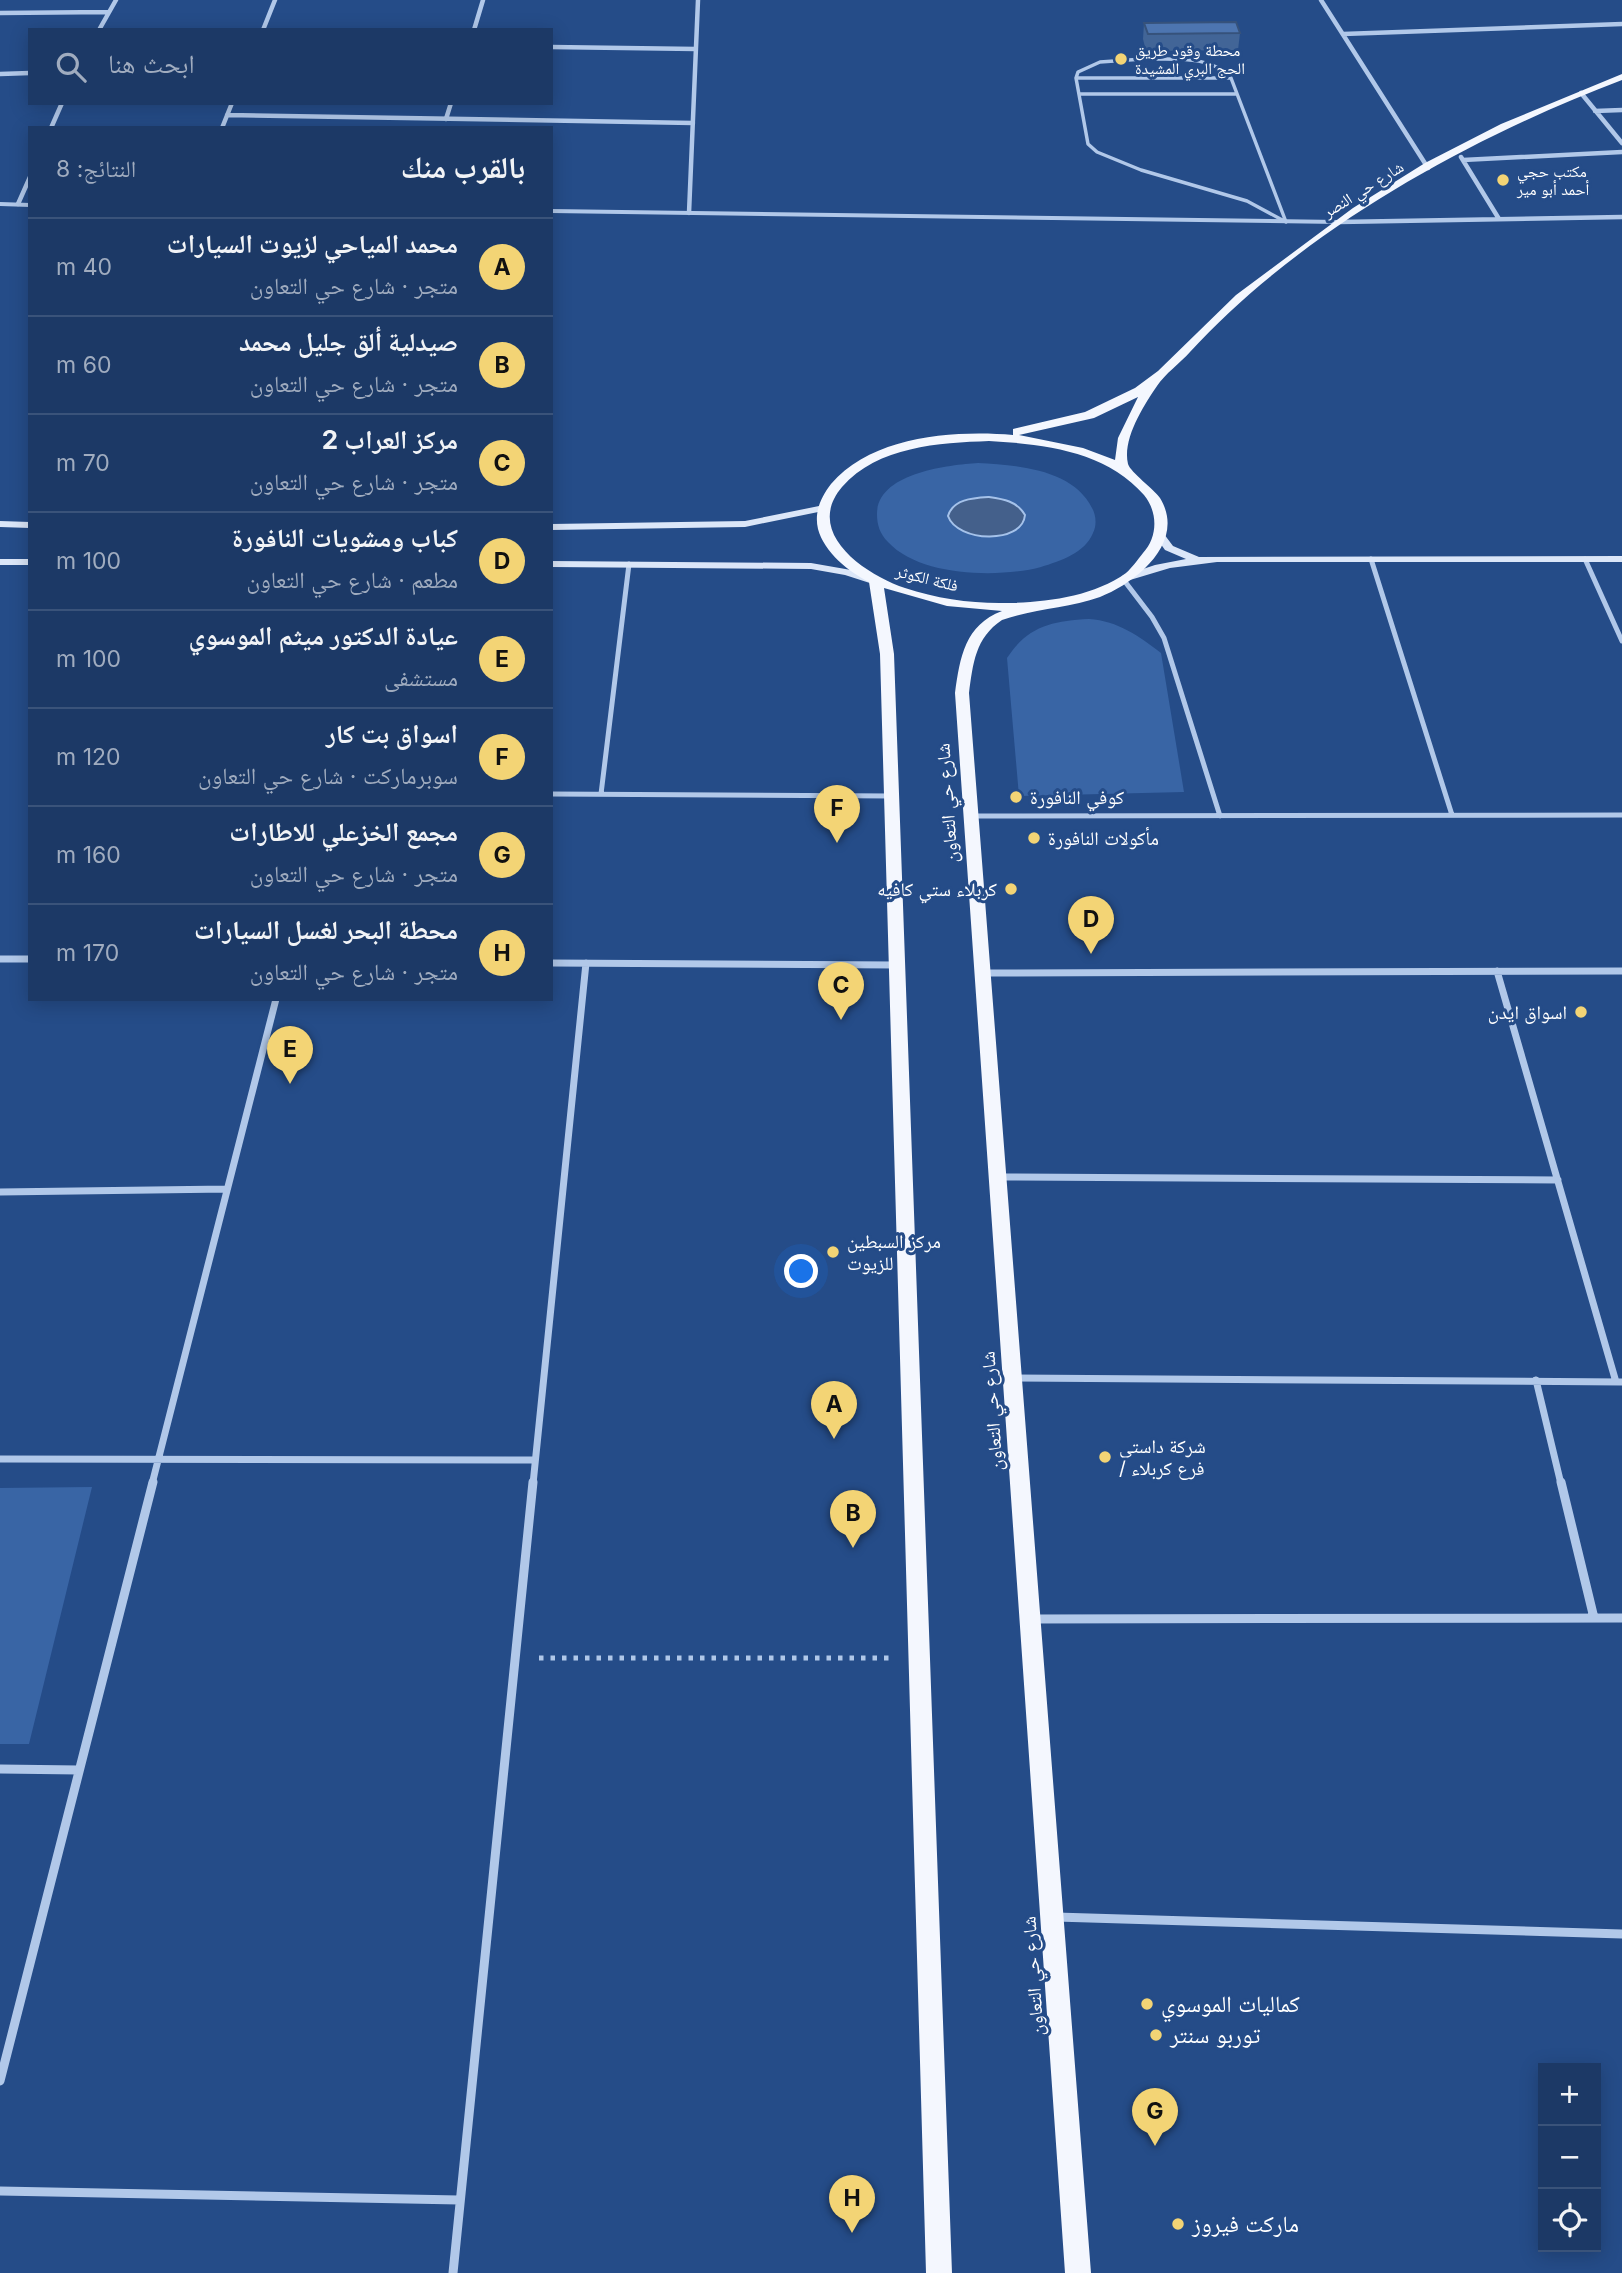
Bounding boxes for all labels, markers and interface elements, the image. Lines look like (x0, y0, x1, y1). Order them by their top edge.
search box (28, 28, 553, 105)
place label: محطة وقود طريق الحج البري المشيدة (1135, 40, 1245, 81)
icon: search (52, 48, 90, 86)
text: ابحث هنا (108, 48, 195, 79)
marker: محطة وقود طريق الحج البري المشيدة (1113, 51, 1129, 67)
text: بالقرب منك (401, 149, 525, 185)
text: النتائج: 8 (56, 155, 136, 183)
street label: شارع حي النصر (1318, 156, 1409, 225)
place label: مكتب حجي أحمد أبو مير (1516, 161, 1589, 199)
marker: مكتب حجي أحمد أبو مير (1495, 172, 1511, 188)
text: محمد المياحي لزيوت السيارات (167, 228, 458, 259)
text: 40 m (56, 253, 112, 281)
text: A (493, 253, 511, 281)
text: متجر · شارع حي التعاون (250, 272, 458, 300)
text: صيدلية ألق جليل محمد (239, 326, 458, 357)
text: 60 m (56, 351, 111, 379)
text: B (494, 351, 510, 379)
text: متجر · شارع حي التعاون (250, 370, 458, 398)
text: مركز العراب 2 (322, 424, 458, 455)
text: 70 m (56, 449, 110, 477)
text: C (494, 449, 511, 477)
text: متجر · شارع حي التعاون (250, 468, 458, 496)
text: كباب ومشويات النافورة (232, 522, 458, 553)
text: 100 m (56, 547, 121, 575)
text: D (494, 547, 510, 575)
street label: فلكة الكوثر (893, 560, 960, 595)
text: مطعم · شارع حي التعاون (247, 566, 458, 594)
text: عيادة الدكتور ميثم الموسوي (189, 620, 458, 651)
text: 100 m (56, 645, 121, 673)
text: E (495, 645, 509, 673)
text: مستشفى (384, 664, 458, 692)
text: اسواق بت كار (326, 718, 458, 749)
street label: شارع حي التعاون (931, 742, 966, 864)
text: 120 m (56, 743, 121, 771)
text: F (495, 743, 509, 771)
text: سوبرماركت · شارع حي التعاون (198, 762, 458, 790)
pin: F (814, 785, 860, 843)
place label: كوفي النافورة (1030, 786, 1124, 812)
marker: كوفي النافورة (1008, 789, 1024, 805)
text: مجمع الخزعلي للاطارات (229, 816, 458, 847)
place label: مأكولات النافورة (1048, 827, 1159, 850)
marker: مأكولات النافورة (1026, 830, 1042, 846)
text: 160 m (56, 841, 121, 869)
text: G (493, 841, 511, 869)
text: متجر · شارع حي التعاون (250, 860, 458, 888)
place label: كربلاء ستي كافيه (877, 878, 997, 904)
marker: كربلاء ستي كافيه (1003, 881, 1019, 897)
pin: D (1068, 896, 1114, 954)
text: محطة البحر لغسل السيارات (194, 914, 458, 945)
text: 170 m (56, 939, 119, 967)
text: H (493, 939, 511, 967)
text: متجر · شارع حي التعاون (250, 958, 458, 986)
pin: C (818, 962, 864, 1020)
place label: اسواق ايدن (1488, 1001, 1567, 1024)
marker: اسواق ايدن (1573, 1004, 1589, 1020)
pin: E (267, 1026, 313, 1084)
place label: مركز السبطين للزيوت (847, 1230, 941, 1275)
marker: مركز السبطين للزيوت (825, 1244, 841, 1260)
your location (784, 1254, 818, 1288)
street label: شارع حي التعاون (976, 1350, 1011, 1472)
pin: A (811, 1381, 857, 1439)
place label: شركة داستي / فرع كربلاء (1119, 1435, 1206, 1480)
marker: شركة داستي / فرع كربلاء (1097, 1449, 1113, 1465)
pin: B (830, 1490, 876, 1548)
street label: شارع حي التعاون (1017, 1915, 1052, 2037)
place label: كماليات الموسوي (1161, 1990, 1300, 2023)
marker: كماليات الموسوي (1139, 1996, 1155, 2012)
place label: توربو سنتر (1169, 2021, 1261, 2049)
marker: توربو سنتر (1148, 2027, 1164, 2043)
map controls (1538, 2063, 1601, 2252)
button: + (1538, 2063, 1601, 2126)
pin: G (1132, 2088, 1178, 2146)
button: − (1538, 2126, 1601, 2189)
pin: H (829, 2175, 875, 2233)
button: locate (1538, 2189, 1601, 2252)
place label: ماركت فيروز (1191, 2210, 1299, 2238)
marker: ماركت فيروز (1170, 2216, 1186, 2232)

